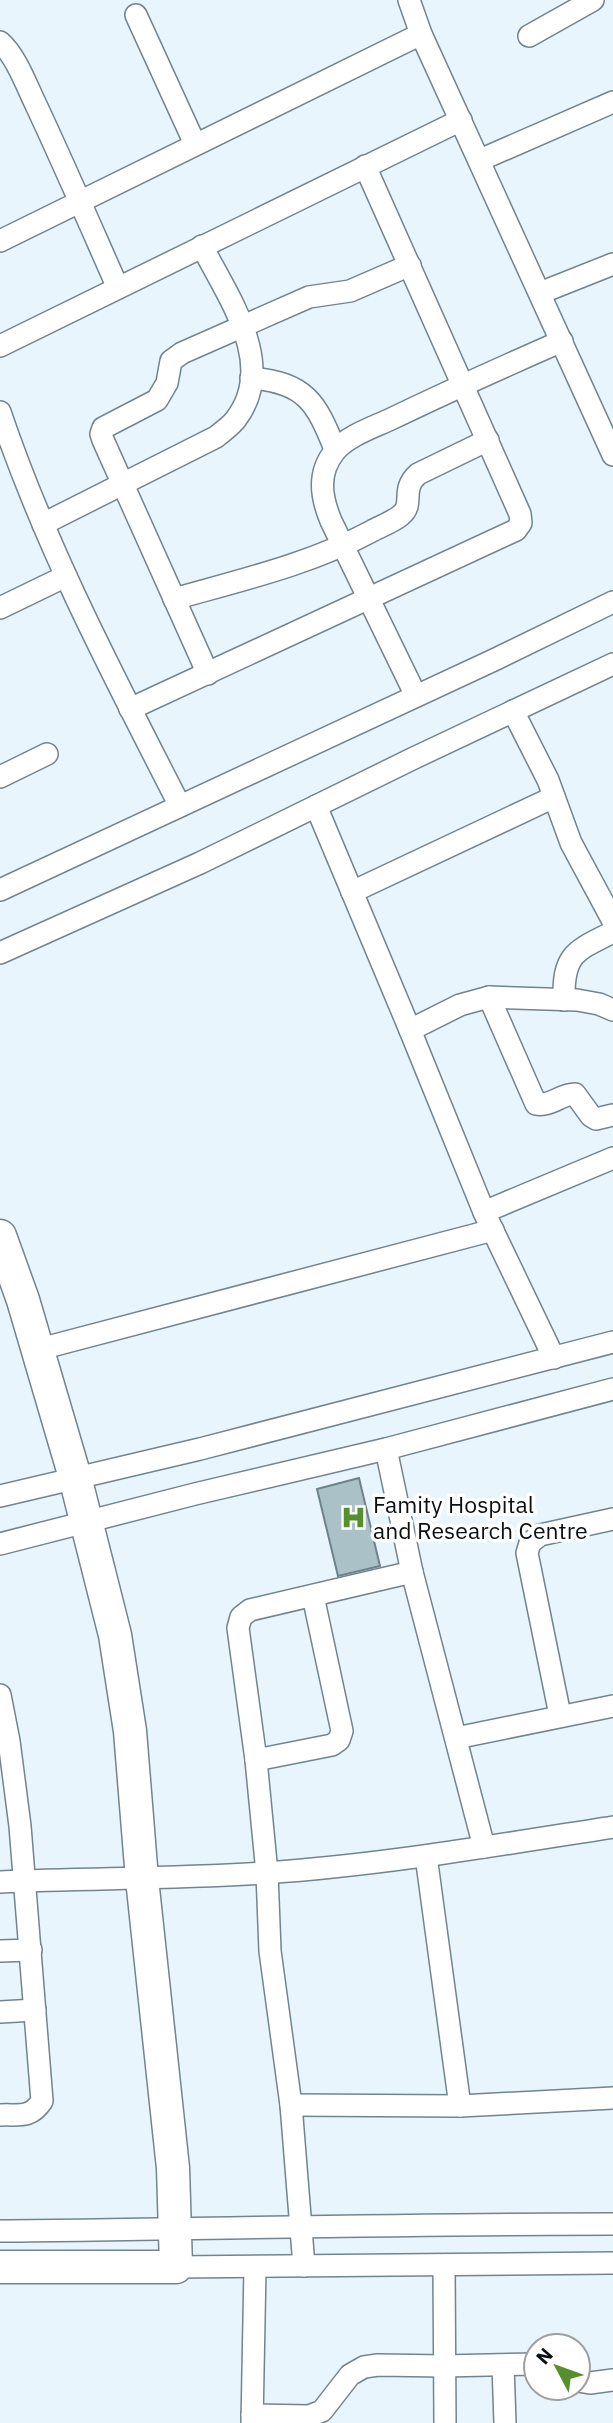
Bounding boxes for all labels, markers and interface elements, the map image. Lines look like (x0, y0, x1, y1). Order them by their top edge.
place label: Famity Hospital and Research Centre (373, 1489, 588, 1545)
hospital icon: Famity Hospital and Research Centre (339, 1504, 367, 1532)
north arrow (522, 2332, 592, 2402)
text: N (531, 2343, 558, 2369)

